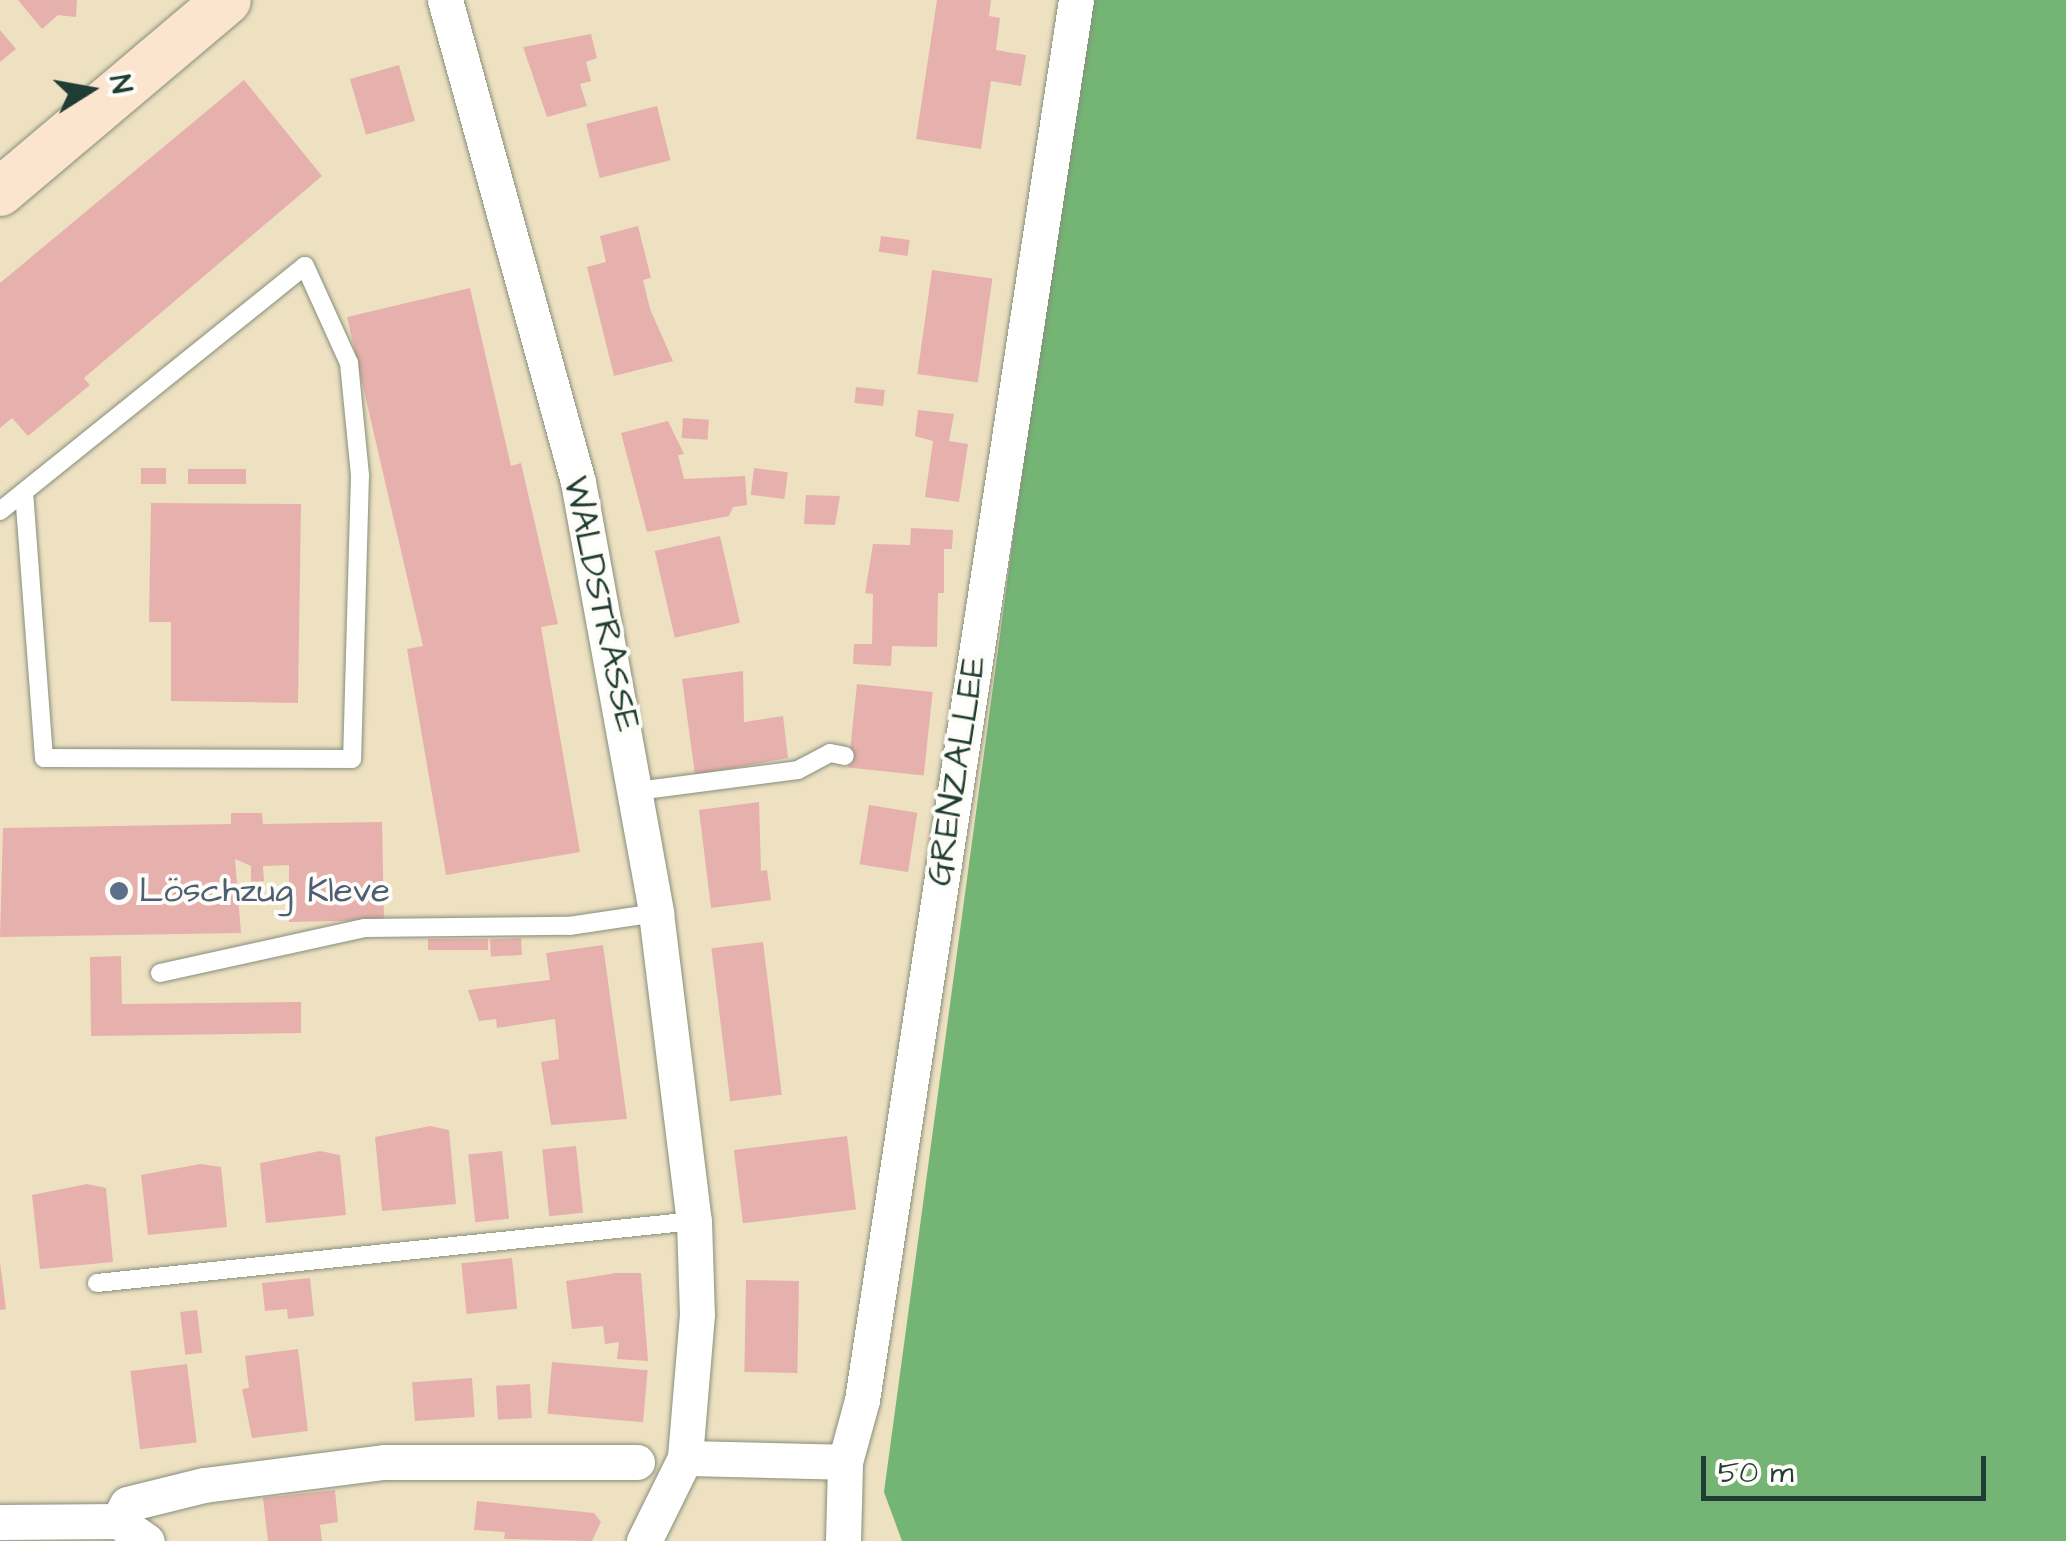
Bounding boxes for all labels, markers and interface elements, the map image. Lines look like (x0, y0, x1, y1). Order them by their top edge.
north arrow (40, 40, 140, 140)
text: N (99, 72, 141, 97)
street label: WALDSTRASSE (553, 473, 649, 735)
street label: GRENZALLEE (918, 653, 996, 889)
place label: Löschzug Kleve (139, 870, 390, 912)
marker: Löschzug Kleve (108, 880, 130, 902)
scale bar (1706, 1436, 1991, 1498)
text: 50 m (1718, 1452, 1794, 1494)

